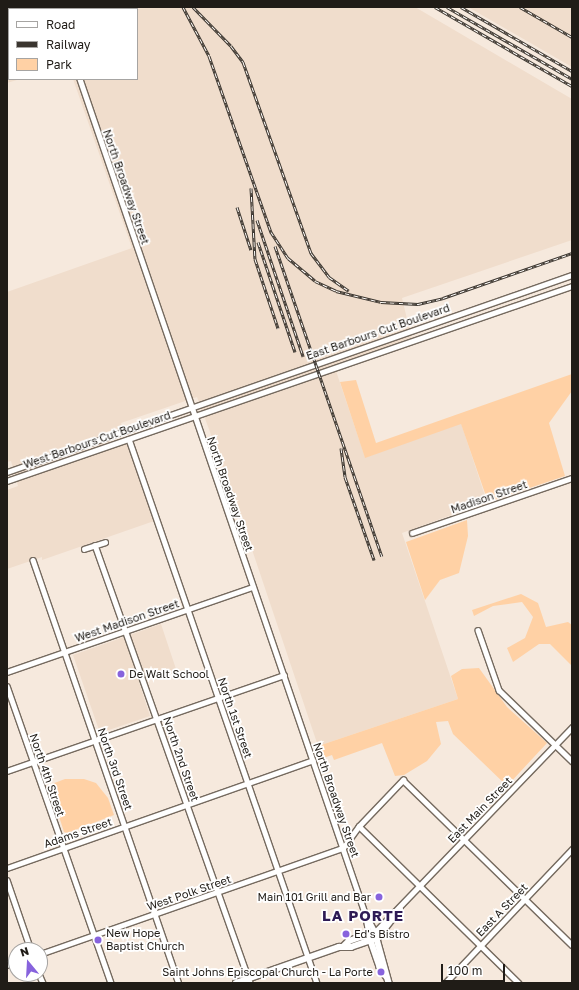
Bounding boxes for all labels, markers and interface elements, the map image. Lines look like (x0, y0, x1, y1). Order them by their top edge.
legend (8, 8, 138, 80)
text: Road (46, 17, 75, 32)
text: Railway (46, 37, 91, 52)
text: Park (46, 57, 72, 72)
street label: North Broadway Street (100, 128, 152, 246)
street label: East Barbours Cut Boulevard (304, 301, 452, 363)
street label: West Barbours Cut Boulevard (22, 409, 172, 471)
street label: North Broadway Street (204, 435, 256, 553)
street label: Madison Street (449, 478, 529, 516)
street label: West Madison Street (73, 597, 181, 645)
place label: De Walt School (129, 667, 209, 681)
marker: De Walt School (116, 669, 126, 679)
street label: North 1st Street (215, 676, 255, 760)
street label: North 2nd Street (160, 715, 202, 803)
street label: North 3rd Street (95, 726, 135, 812)
street label: North 4th Street (27, 732, 67, 818)
street label: North Broadway Street (310, 741, 362, 859)
street label: East Main Street (445, 774, 515, 846)
street label: Adams Street (42, 815, 114, 851)
street label: West Polk Street (145, 872, 233, 914)
street label: East A Street (473, 881, 531, 939)
place label: Main 101 Grill and Bar (257, 890, 371, 904)
marker: Main 101 Grill and Bar (374, 892, 384, 902)
district label: LA PORTE (322, 907, 404, 925)
place label: New Hope Baptist Church (106, 927, 185, 953)
place label: Ed's Bistro (354, 927, 410, 941)
marker: Ed's Bistro (341, 929, 351, 939)
marker: New Hope Baptist Church (93, 935, 103, 945)
north arrow (8, 942, 48, 982)
text: N (18, 944, 30, 959)
scale bar (443, 956, 507, 982)
text: 100 m (448, 963, 482, 978)
place label: Saint Johns Episcopal Church - La Porte (162, 965, 373, 979)
marker: Saint Johns Episcopal Church - La Porte (376, 967, 386, 977)

